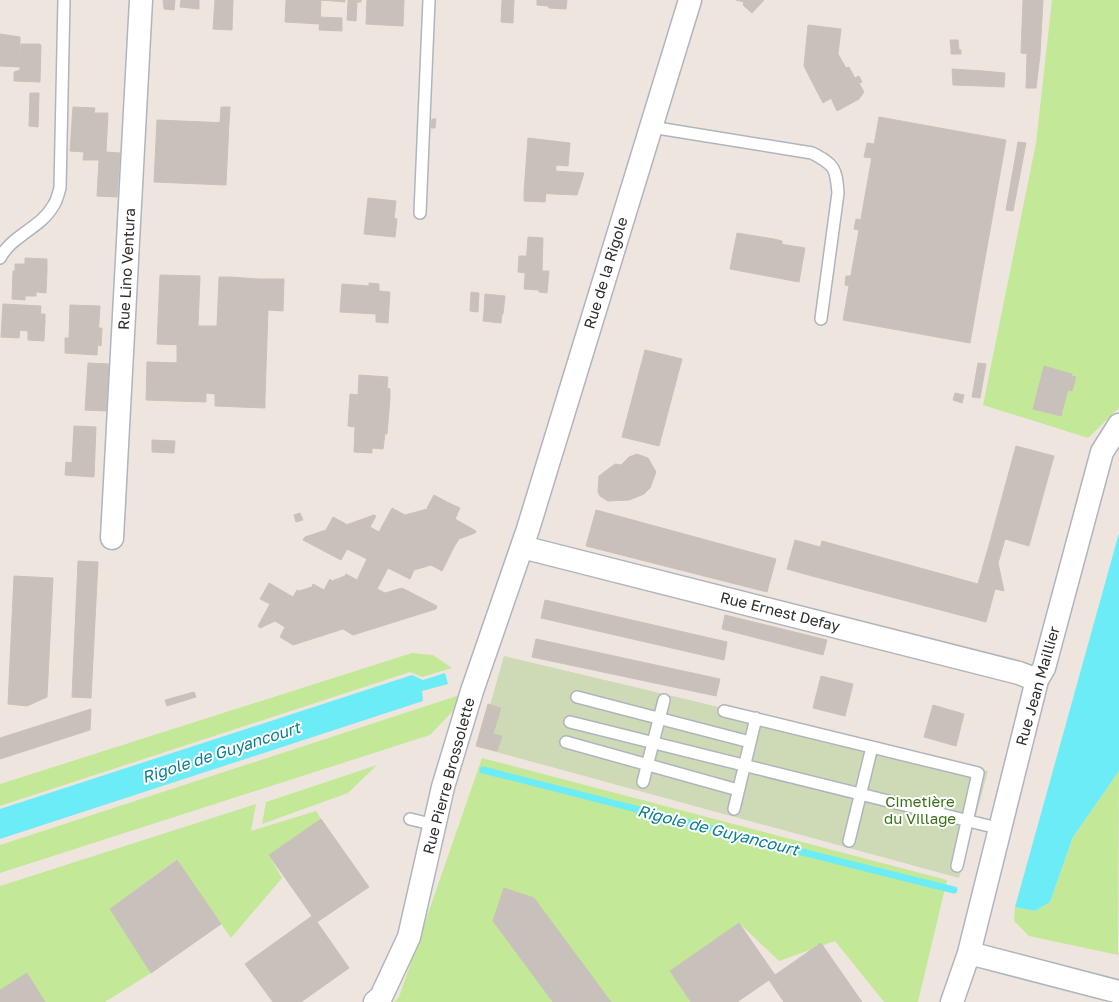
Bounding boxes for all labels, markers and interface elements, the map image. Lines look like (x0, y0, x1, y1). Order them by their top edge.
street label: Rue Lino Ventura (114, 207, 138, 330)
street label: Rue de la Rigole (579, 214, 631, 331)
street label: Rue Ernest Defay (718, 587, 843, 635)
street label: Rue Jean Maillier (1011, 624, 1063, 748)
street label: Rue Pierre Brossolette (418, 695, 478, 856)
water label: Rigole de Guyancourt (139, 716, 304, 787)
park label: Cimetière du Village (884, 792, 956, 827)
water label: Rigole de Guyancourt (635, 800, 802, 860)

